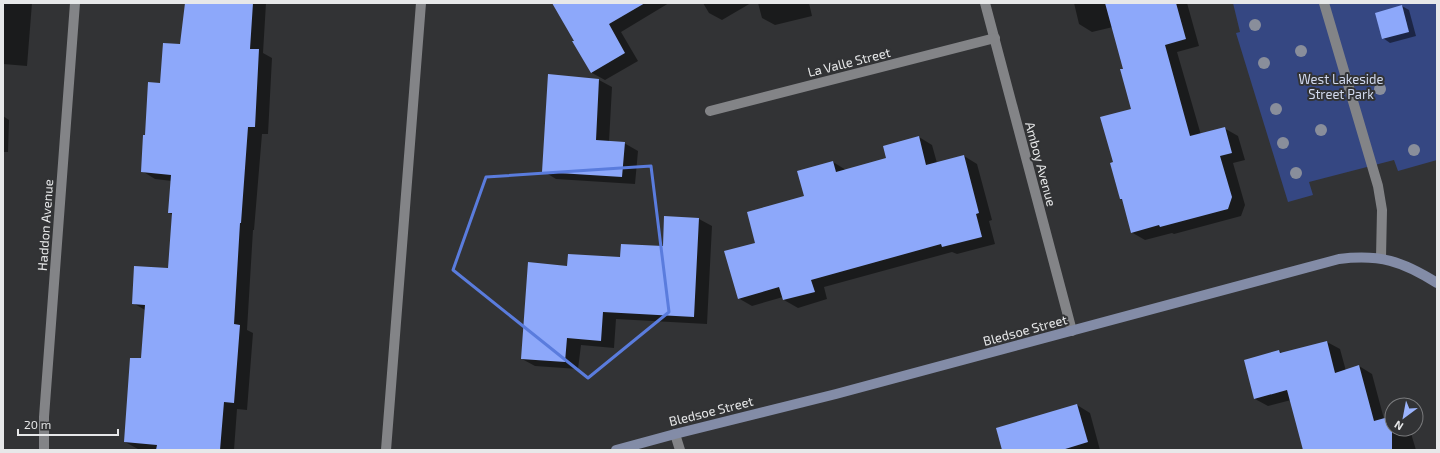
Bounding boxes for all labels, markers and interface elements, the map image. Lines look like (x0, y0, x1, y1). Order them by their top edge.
street label: La Valle Street (806, 44, 892, 80)
park label: West Lakeside Street Park (1298, 71, 1384, 102)
street label: Amboy Avenue (1022, 120, 1060, 208)
street label: Haddon Avenue (34, 179, 56, 271)
street label: Bledsoe Street (981, 311, 1069, 349)
street label: Bledsoe Street (667, 393, 755, 429)
north arrow (1384, 397, 1424, 437)
scale bar (18, 411, 118, 437)
text: 20 m (24, 417, 51, 431)
text: N (1392, 418, 1405, 434)

